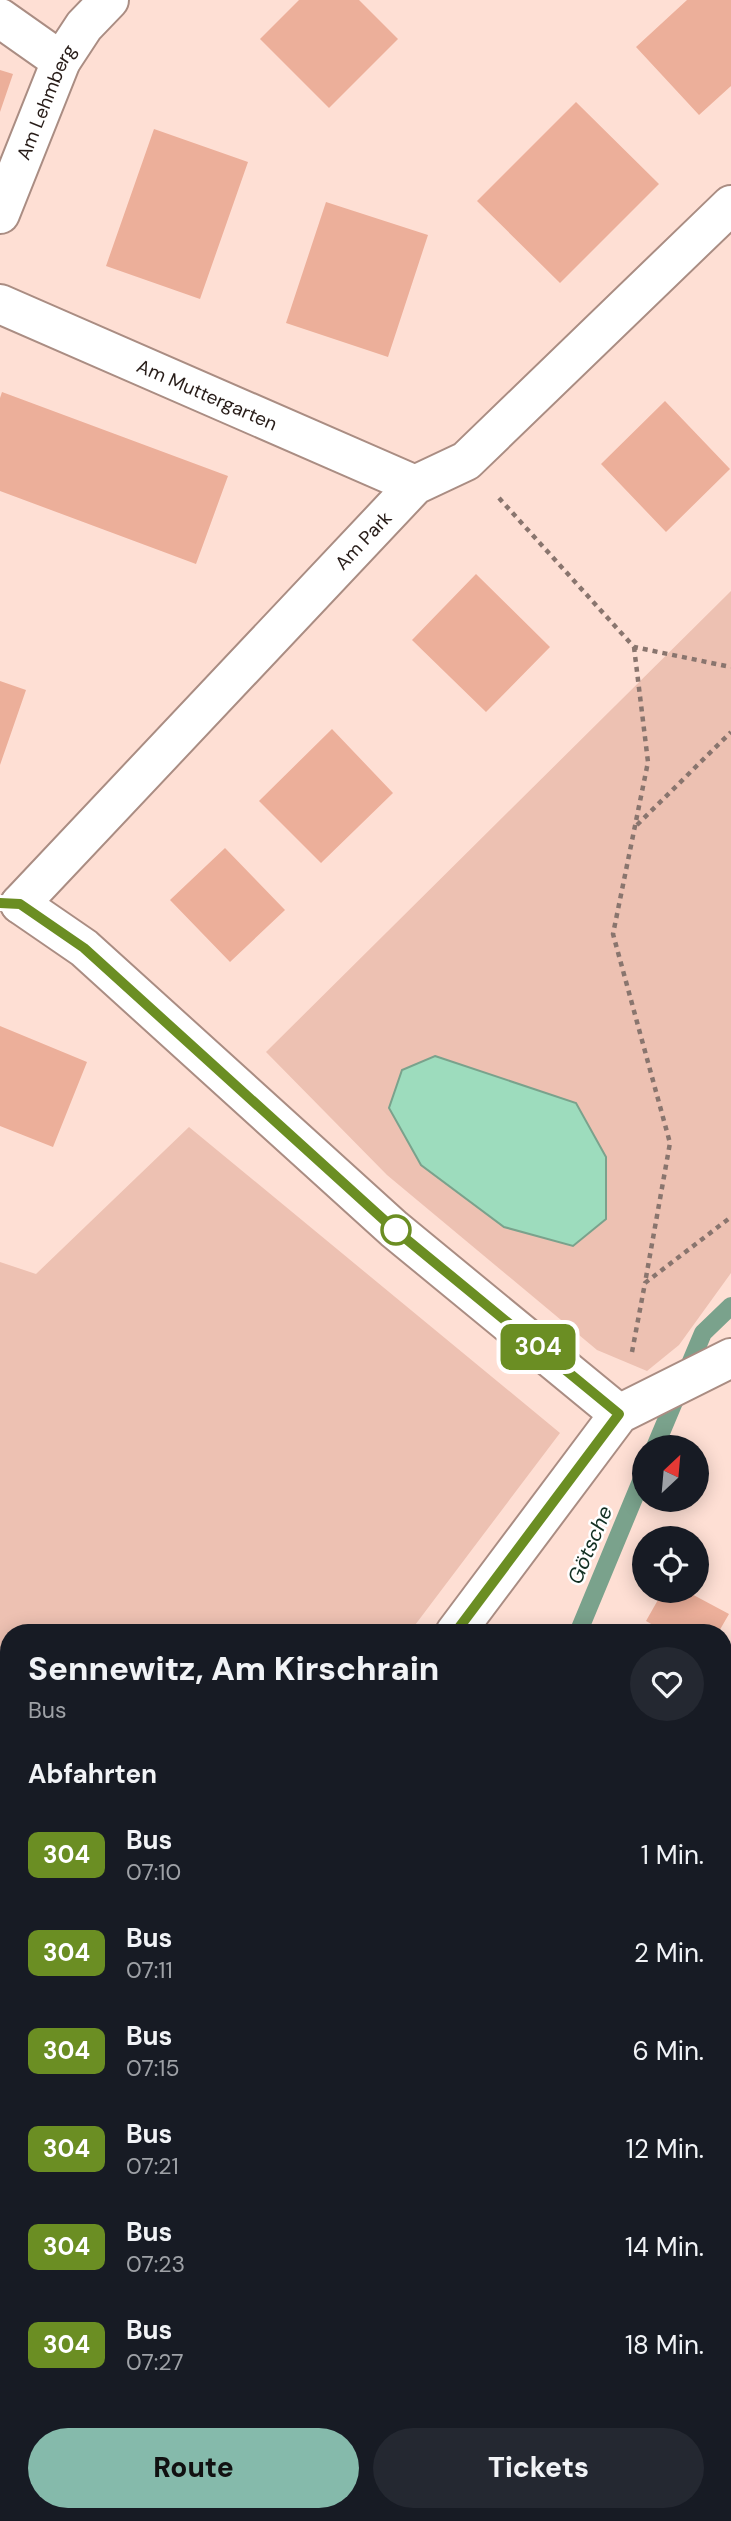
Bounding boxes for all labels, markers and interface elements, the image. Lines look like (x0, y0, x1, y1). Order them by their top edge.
street label: Am Lehmberg (11, 39, 82, 164)
street label: Am Muttergarten (133, 353, 281, 436)
street label: Am Park (329, 505, 397, 575)
unlabelled marker (381, 1215, 411, 1245)
line badge: 304 (498, 1324, 578, 1370)
text: 304 (515, 1331, 561, 1362)
north arrow (632, 1435, 709, 1512)
map controls (632, 1435, 709, 1603)
water label: Götsche (561, 1502, 619, 1588)
button: locate (632, 1526, 709, 1603)
text: Sennewitz, Am Kirschrain (28, 1647, 439, 1690)
button: heart (630, 1647, 704, 1721)
text: Bus (28, 1695, 67, 1725)
text: Abfahrten (28, 1757, 157, 1791)
text: Bus (126, 1823, 172, 1857)
text: 1 Min. (641, 1838, 704, 1872)
text: 304 (43, 1839, 90, 1870)
text: 07:10 (126, 1857, 181, 1887)
text: Bus (126, 1921, 172, 1955)
text: 2 Min. (634, 1936, 704, 1970)
text: 304 (43, 1937, 90, 1968)
text: 07:11 (126, 1955, 173, 1985)
text: Bus (126, 2019, 172, 2053)
text: 6 Min. (633, 2034, 704, 2068)
text: 304 (43, 2035, 90, 2066)
text: 07:15 (126, 2053, 180, 2083)
text: Bus (126, 2117, 172, 2151)
text: 12 Min. (626, 2132, 704, 2166)
text: 304 (43, 2133, 90, 2164)
text: 07:21 (126, 2151, 179, 2181)
text: Bus (126, 2215, 172, 2249)
text: 14 Min. (625, 2230, 704, 2264)
text: 304 (43, 2231, 90, 2262)
text: 07:23 (126, 2249, 185, 2279)
text: Bus (126, 2313, 172, 2347)
text: 18 Min. (625, 2328, 704, 2362)
text: 304 (43, 2329, 90, 2360)
text: 07:27 (126, 2347, 183, 2377)
button: Route (28, 2428, 359, 2508)
button: Tickets (373, 2428, 704, 2508)

